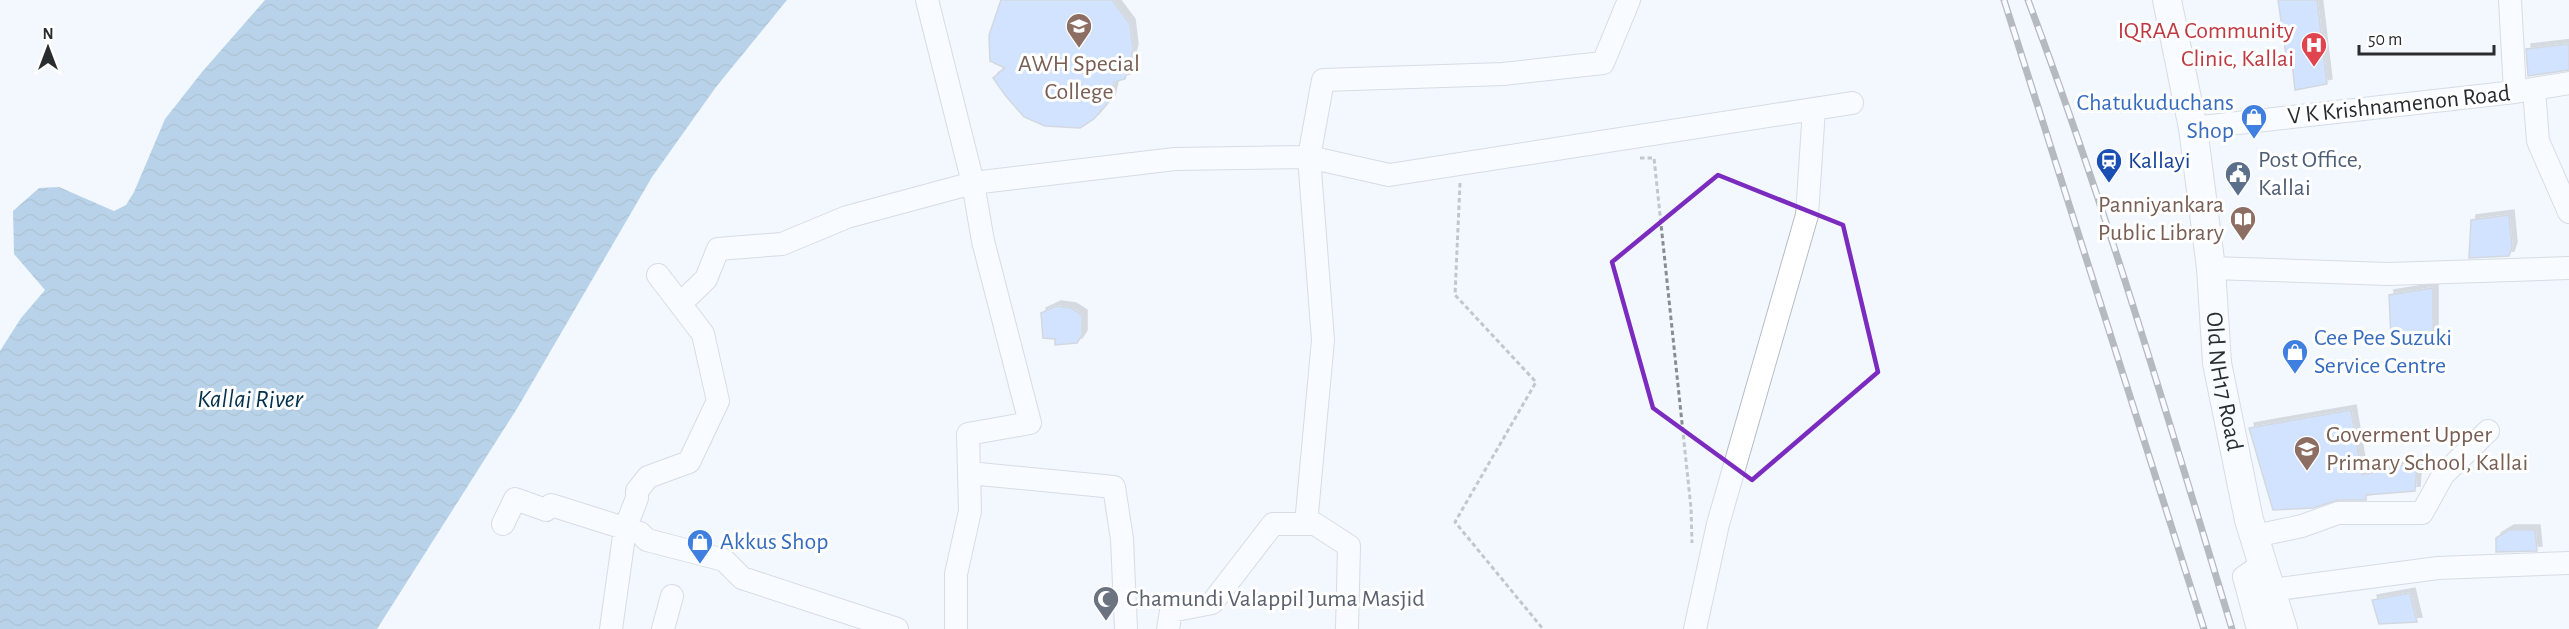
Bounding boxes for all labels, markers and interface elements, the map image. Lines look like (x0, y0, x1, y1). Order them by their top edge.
school or university icon: AWH Special College (1064, 11, 1094, 49)
north arrow (18, 18, 78, 78)
scale bar (2359, 18, 2494, 56)
place label: IQRAA Community Clinic, Kallai (2118, 19, 2294, 71)
text: N (42, 26, 54, 42)
hospital icon: IQRAA Community Clinic, Kallai (2299, 30, 2329, 68)
text: 50 m (2368, 31, 2402, 49)
place label: AWH Special College (1018, 52, 1140, 104)
street label: V K Krishnamenon Road (2287, 81, 2511, 129)
place label: Chatukuduchans Shop (2076, 91, 2234, 143)
shop icon: Chatukuduchans Shop (2239, 102, 2269, 140)
station icon: Kallayi (2094, 146, 2124, 184)
place label: Post Office, Kallai (2258, 148, 2363, 200)
place label: Kallayi (2128, 149, 2191, 173)
public building icon: Post Office, Kallai (2223, 159, 2253, 197)
place label: Panniyankara Public Library (2098, 193, 2224, 245)
library icon: Panniyankara Public Library (2228, 204, 2258, 242)
street label: Old NH17 Road (2202, 311, 2247, 453)
place label: Cee Pee Suzuki Service Centre (2314, 326, 2452, 378)
shop icon: Cee Pee Suzuki Service Centre (2280, 337, 2310, 375)
water label: Kallai River (197, 386, 305, 412)
place label: Goverment Upper Primary School, Kallai (2326, 423, 2528, 475)
school or university icon: Goverment Upper Primary School, Kallai (2292, 434, 2322, 472)
shop icon: Akkus Shop (685, 527, 715, 565)
place label: Akkus Shop (720, 530, 828, 554)
mosque icon: Chamundi Valappil Juma Masjid (1091, 584, 1121, 622)
place label: Chamundi Valappil Juma Masjid (1126, 587, 1425, 611)

